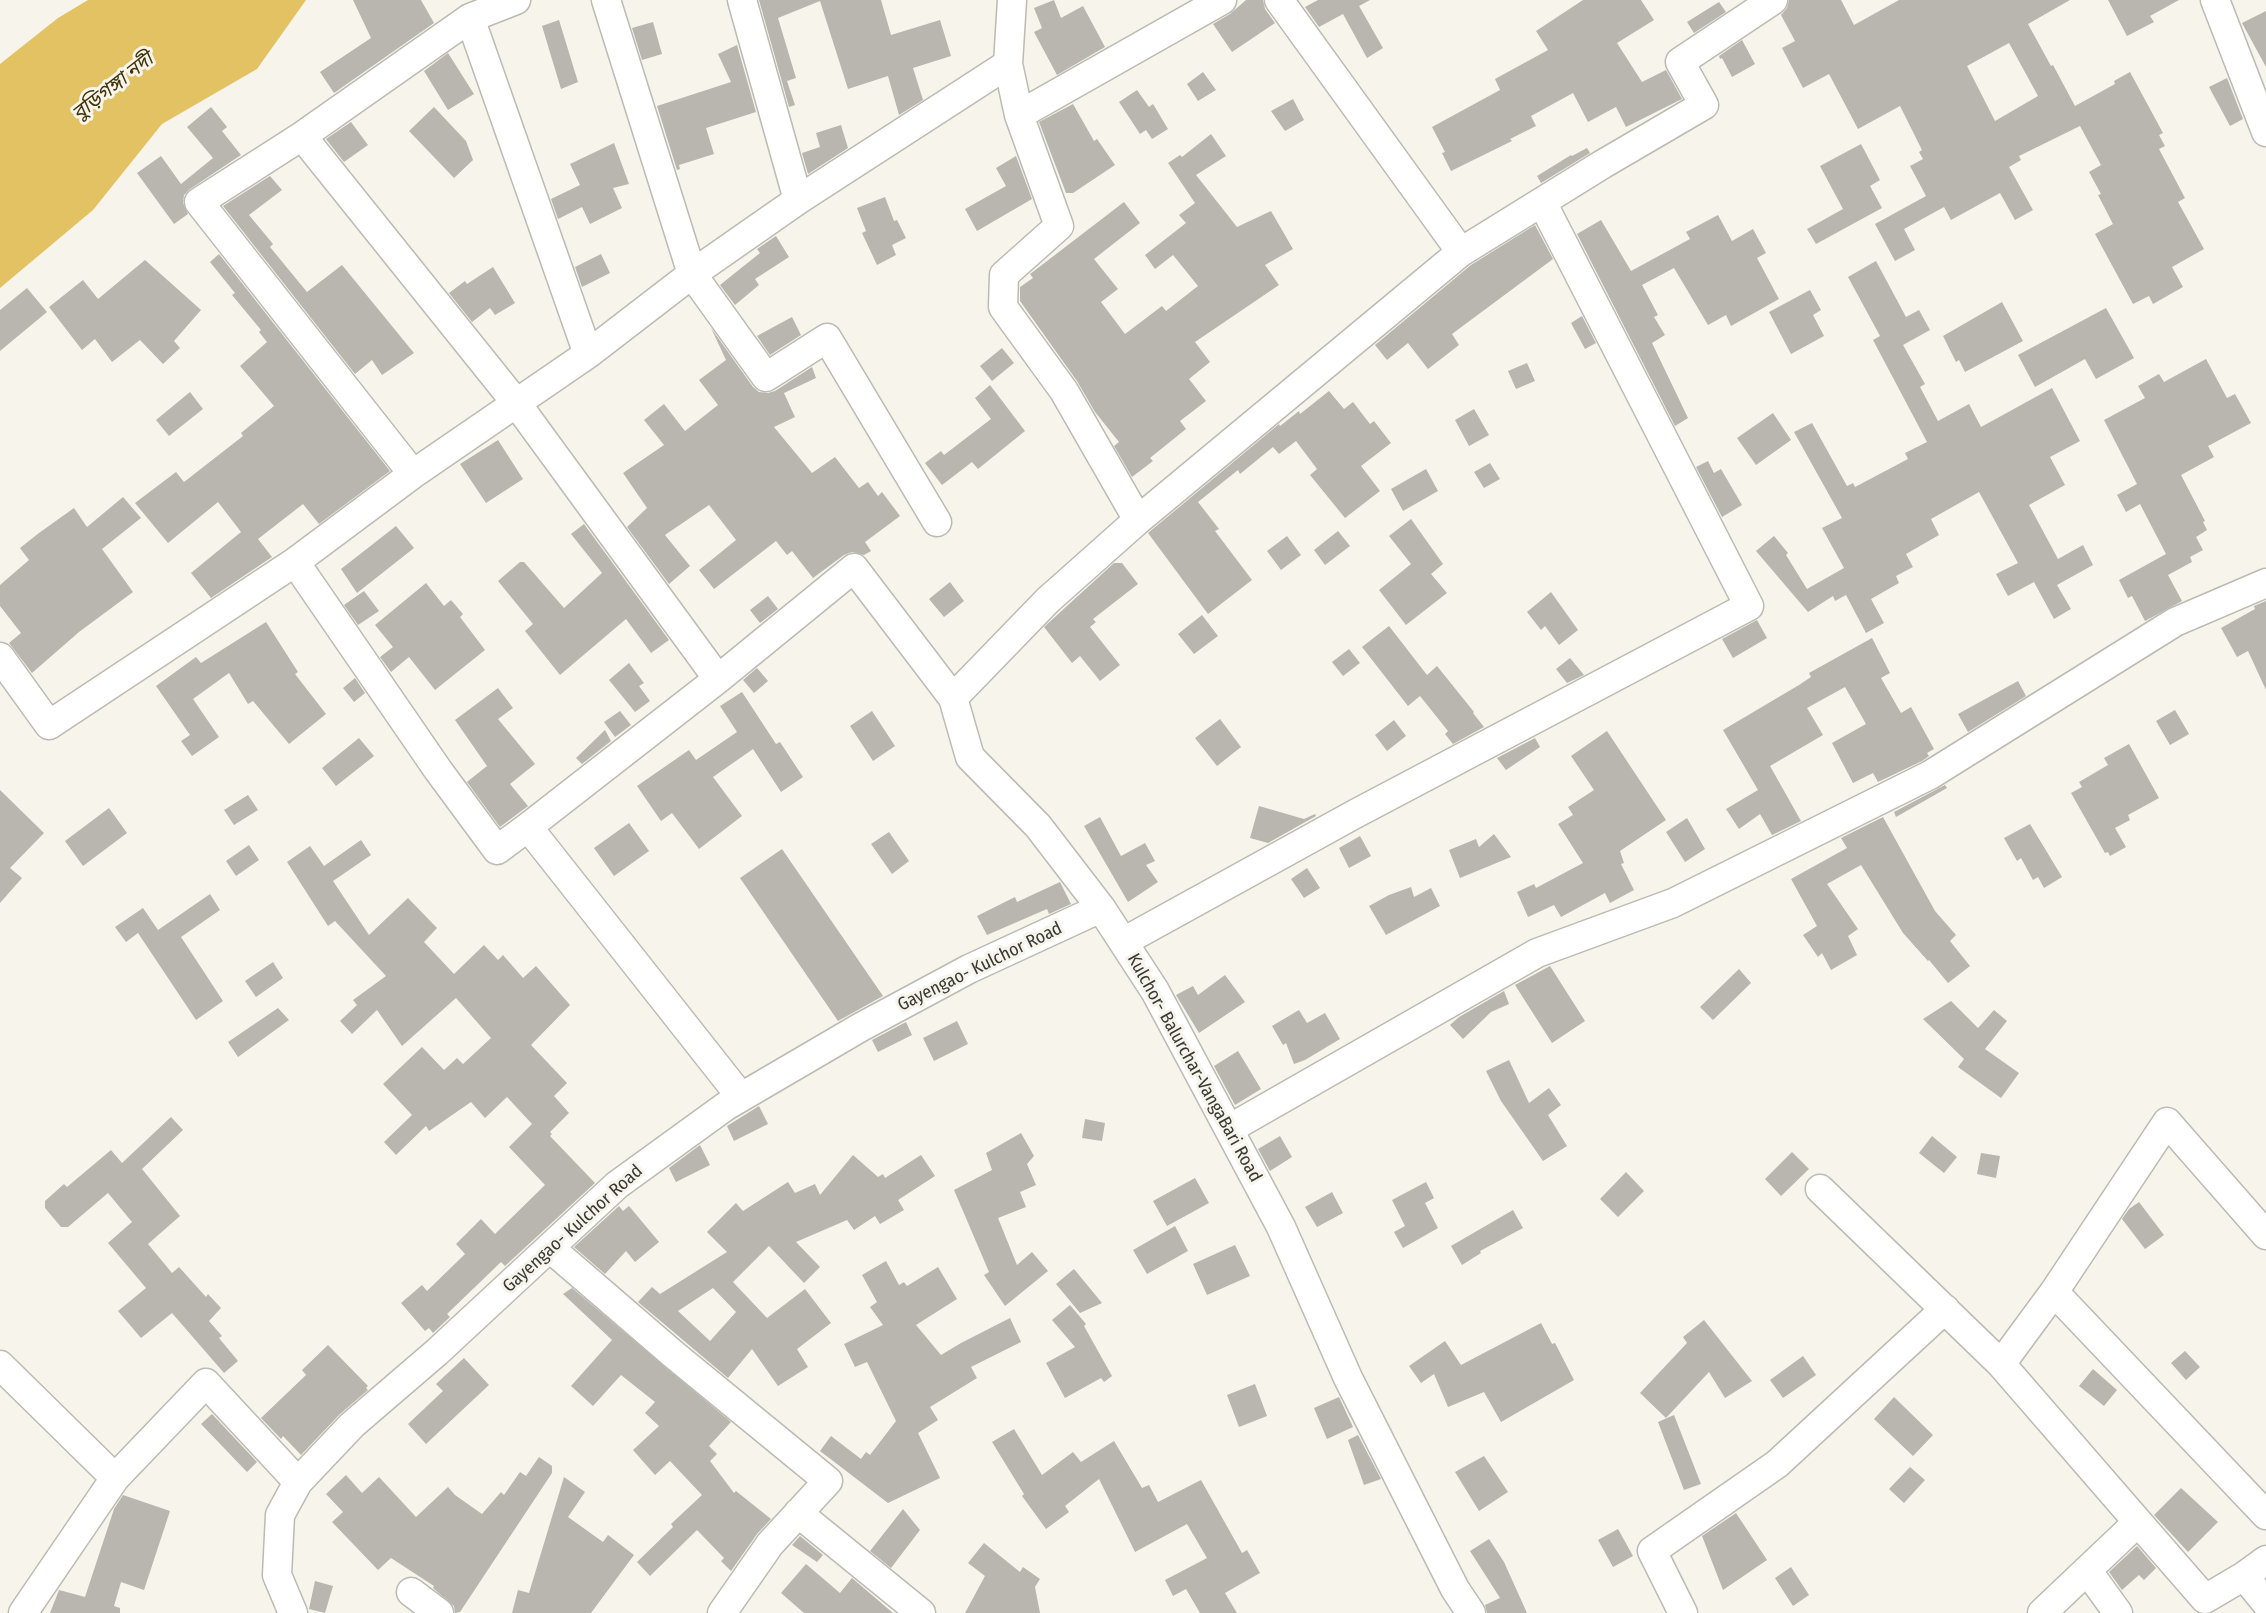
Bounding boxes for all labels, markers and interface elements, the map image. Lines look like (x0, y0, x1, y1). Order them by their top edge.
water label: বুড়িগঙ্গা নদী (68, 48, 158, 126)
street label: Gayengao- Kulchor Road (894, 918, 1066, 1016)
street label: Kulchor- Balurchar-VangaBari Road (1122, 950, 1266, 1186)
street label: Gayengao- Kulchor Road (499, 1161, 647, 1297)

